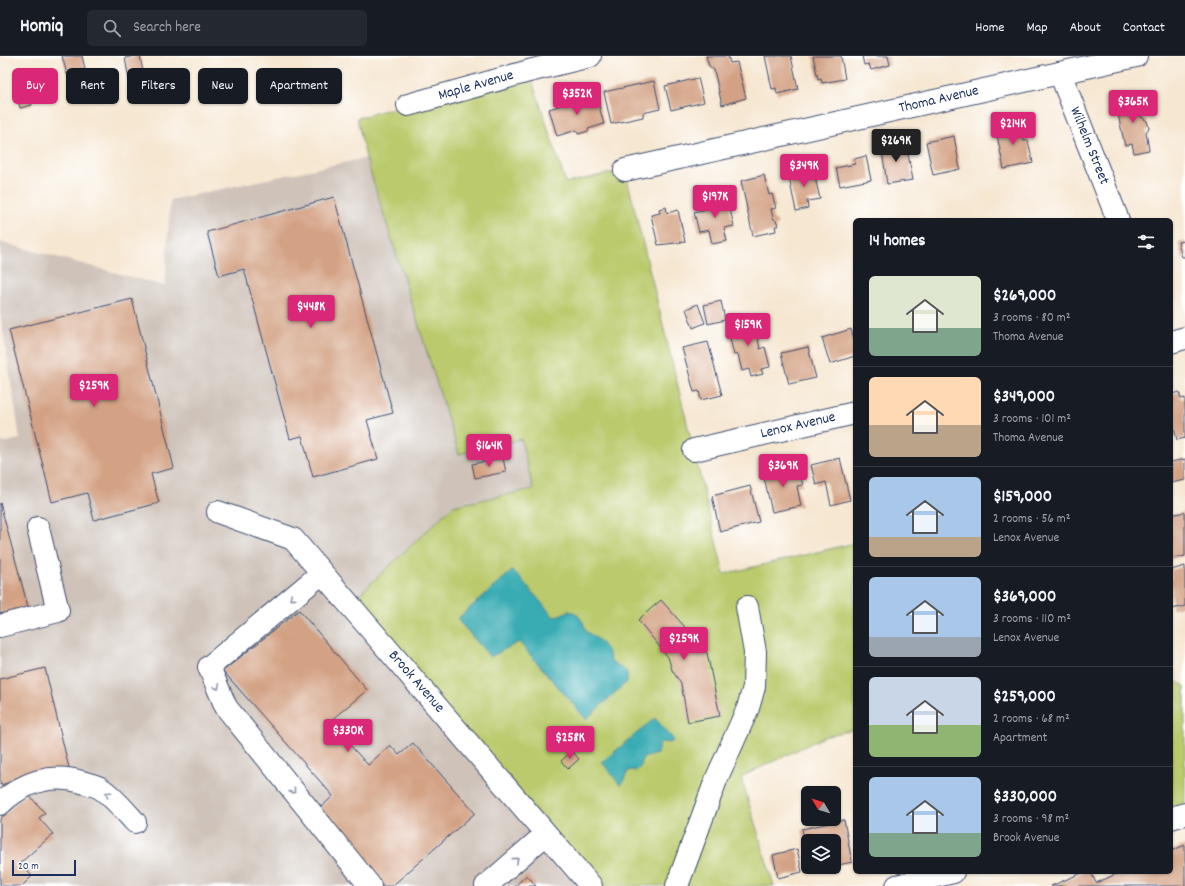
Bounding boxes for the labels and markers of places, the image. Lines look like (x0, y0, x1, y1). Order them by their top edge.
pin: $352K (549, 82, 605, 116)
pin: $365K (1105, 90, 1161, 124)
pin: $214K (985, 112, 1041, 146)
pin: $269K (868, 129, 924, 163)
pin: $349K (776, 154, 832, 188)
pin: $197K (687, 185, 743, 219)
pin: $448K (283, 295, 339, 329)
pin: $159K (720, 313, 776, 347)
pin: $259K (66, 374, 122, 408)
pin: $164K (461, 434, 517, 468)
pin: $369K (755, 454, 811, 488)
pin: $259K (656, 627, 712, 661)
pin: $330K (320, 719, 376, 753)
pin: $258K (542, 726, 598, 760)

